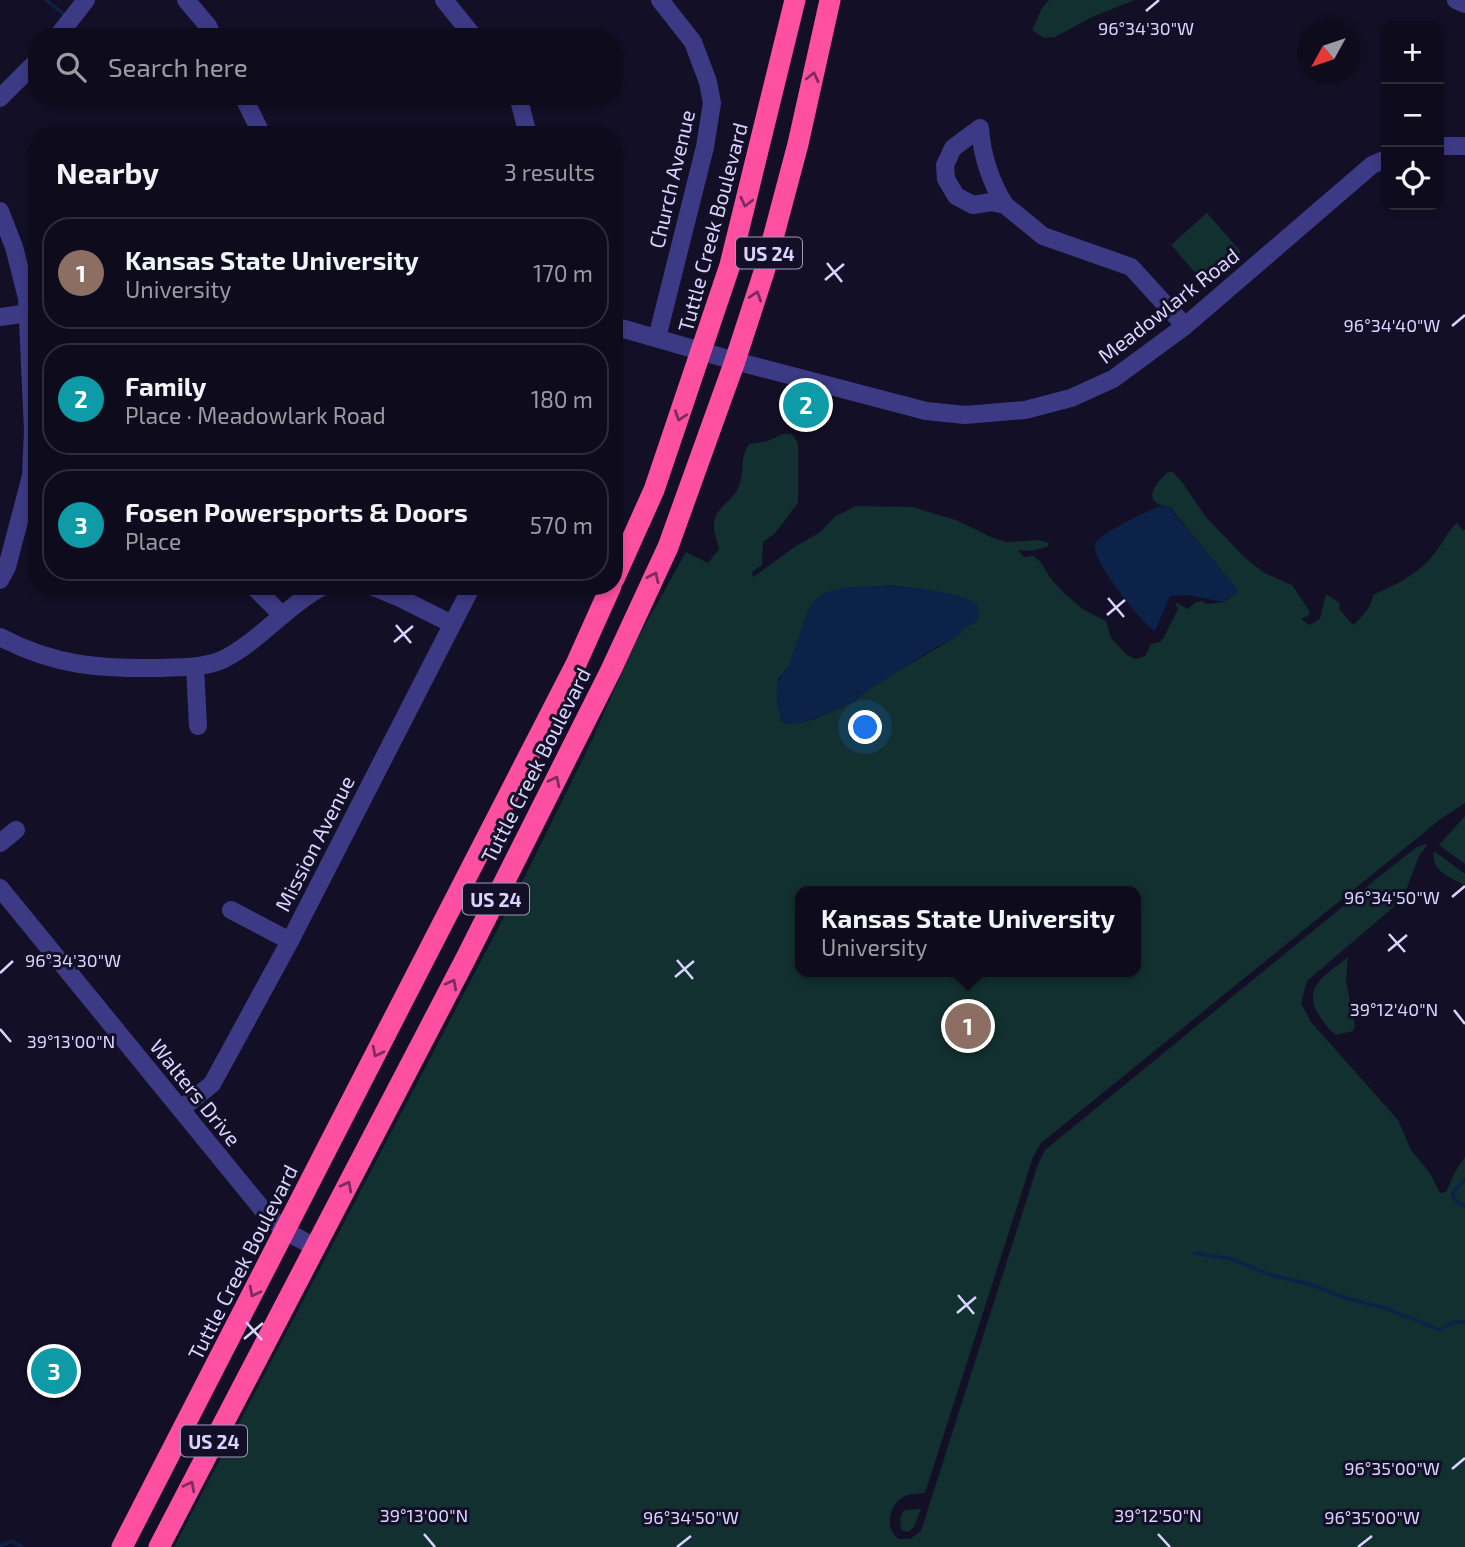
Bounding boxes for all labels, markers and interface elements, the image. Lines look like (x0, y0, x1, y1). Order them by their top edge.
text: 96°34'30"W (1098, 17, 1194, 39)
north arrow (1297, 21, 1360, 84)
map controls (1381, 21, 1444, 210)
button: + (1381, 21, 1444, 84)
search box (28, 28, 623, 105)
icon: search (52, 48, 90, 86)
text: Search here (108, 51, 248, 82)
one-way arrow (804, 72, 819, 84)
button: − (1381, 84, 1444, 147)
street label: Church Avenue (643, 107, 699, 251)
street label: Tuttle Creek Boulevard (672, 120, 752, 334)
button: locate (1381, 147, 1444, 210)
text: Nearby (56, 154, 159, 190)
text: 3 results (504, 158, 595, 186)
one-way arrow (740, 196, 754, 208)
road number: US 24 (736, 238, 802, 268)
street label: Meadowlark Road (1092, 242, 1244, 368)
text: Kansas State University (125, 244, 419, 275)
text: 1 (76, 259, 86, 287)
text: 170 m (533, 259, 593, 287)
text: University (125, 275, 231, 303)
one-way arrow (748, 290, 762, 303)
text: 96°34'40"W (1344, 314, 1440, 336)
text: Family (125, 370, 206, 401)
pin: 2 (783, 379, 829, 431)
text: 2 (74, 385, 88, 413)
text: 180 m (531, 385, 593, 413)
text: Place · Meadowlark Road (125, 401, 386, 429)
one-way arrow (674, 410, 688, 422)
text: Fosen Powersports & Doors (125, 496, 468, 527)
text: 3 (74, 511, 88, 539)
text: 570 m (530, 511, 593, 539)
text: Place (125, 527, 181, 555)
one-way arrow (646, 572, 660, 584)
street label: Tuttle Creek Boulevard (475, 663, 595, 867)
your location (848, 710, 882, 744)
street label: Mission Avenue (269, 771, 359, 915)
one-way arrow (546, 776, 560, 788)
road number: US 24 (463, 884, 529, 914)
popup (795, 886, 1141, 977)
text: 96°34'50"W (1344, 886, 1440, 908)
text: Kansas State University (821, 902, 1115, 933)
text: University (821, 933, 927, 961)
text: 96°34'30"W (25, 949, 121, 971)
one-way arrow (444, 979, 457, 992)
text: 39°12'40"N (1350, 998, 1438, 1020)
pin: 1 (945, 1000, 991, 1052)
text: 39°13'00"N (27, 1030, 115, 1052)
street label: Walters Drive (145, 1034, 247, 1150)
one-way arrow (372, 1045, 386, 1057)
street label: Tuttle Creek Boulevard (182, 1160, 302, 1364)
one-way arrow (338, 1181, 352, 1193)
one-way arrow (249, 1285, 262, 1297)
pin: 3 (31, 1345, 77, 1397)
road number: US 24 (181, 1426, 247, 1456)
text: 96°35'00"W (1344, 1457, 1440, 1479)
one-way arrow (182, 1481, 196, 1494)
text: 39°13'00"N (380, 1504, 468, 1526)
text: 39°12'50"N (1114, 1504, 1202, 1526)
text: 96°34'50"W (643, 1506, 739, 1528)
text: 96°35'00"W (1324, 1506, 1420, 1528)

